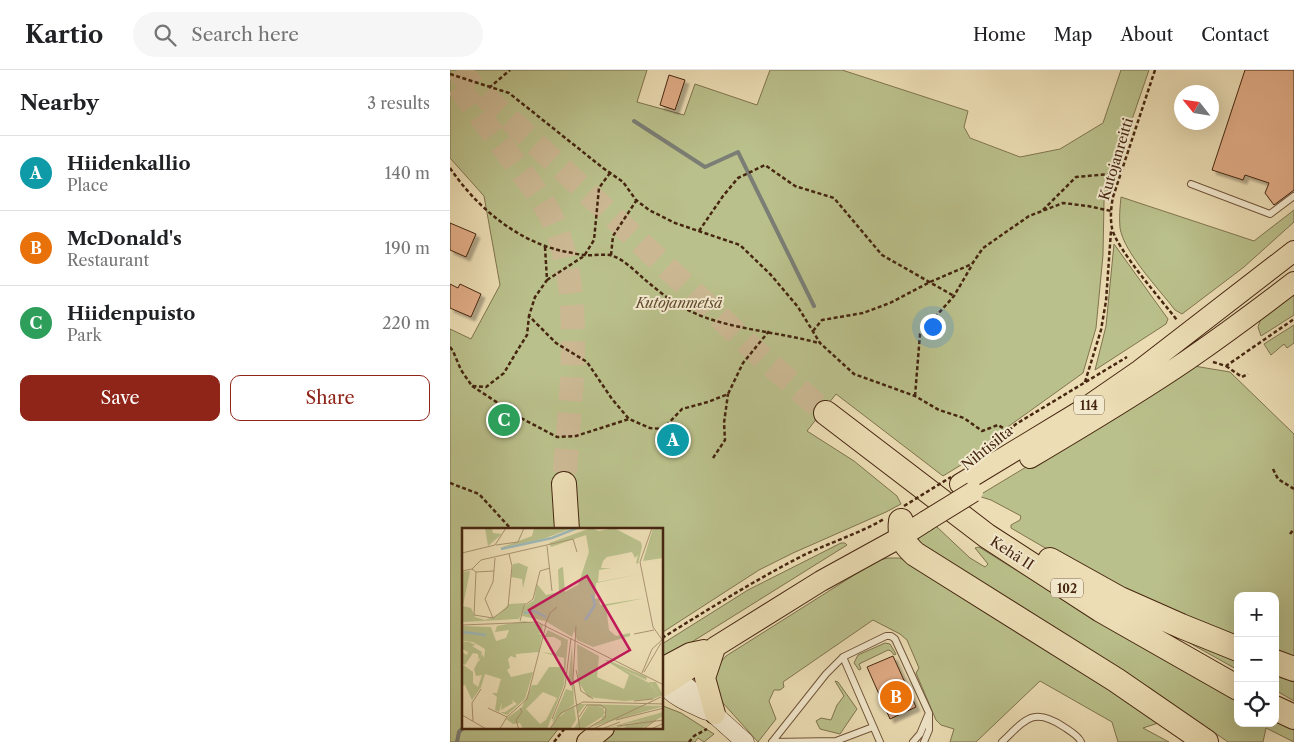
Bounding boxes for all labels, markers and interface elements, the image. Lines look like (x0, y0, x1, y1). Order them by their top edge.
search box (133, 12, 483, 57)
text: Kartio (25, 20, 103, 49)
icon: search (151, 21, 179, 49)
text: Search here (191, 23, 299, 46)
text: Home (973, 24, 1026, 46)
text: Map (1054, 24, 1092, 46)
text: About (1120, 24, 1173, 46)
text: Contact (1201, 24, 1269, 46)
north arrow (1174, 85, 1219, 130)
text: Nearby (20, 90, 99, 115)
text: 3 results (367, 93, 430, 113)
street label: Kutojanreitti (1095, 116, 1137, 202)
text: Hiidenkallio (67, 152, 190, 175)
text: A (30, 163, 42, 183)
text: 140 m (385, 163, 430, 183)
text: Place (67, 175, 108, 195)
text: McDonald's (67, 227, 182, 250)
text: B (30, 238, 42, 258)
text: 190 m (385, 238, 430, 258)
text: Restaurant (67, 250, 149, 270)
park label: Kutojanmetsä (635, 294, 723, 312)
text: Hiidenpuisto (67, 302, 195, 325)
text: C (30, 313, 42, 333)
text: 220 m (382, 313, 430, 333)
your location (920, 314, 946, 340)
text: Park (67, 325, 102, 345)
button: Save (20, 375, 220, 421)
button: Share (230, 375, 430, 421)
road number: 114 (1074, 396, 1104, 414)
pin: C (488, 401, 520, 439)
pin: A (657, 421, 689, 459)
street label: Nihtisilta (958, 422, 1017, 474)
inset map (462, 528, 664, 730)
street label: Kehä II (987, 532, 1037, 574)
road number: 102 (1051, 578, 1083, 598)
map controls (1234, 592, 1279, 727)
button: + (1234, 592, 1279, 637)
button: − (1234, 637, 1279, 682)
pin: B (880, 678, 912, 716)
button: locate (1234, 682, 1279, 727)

